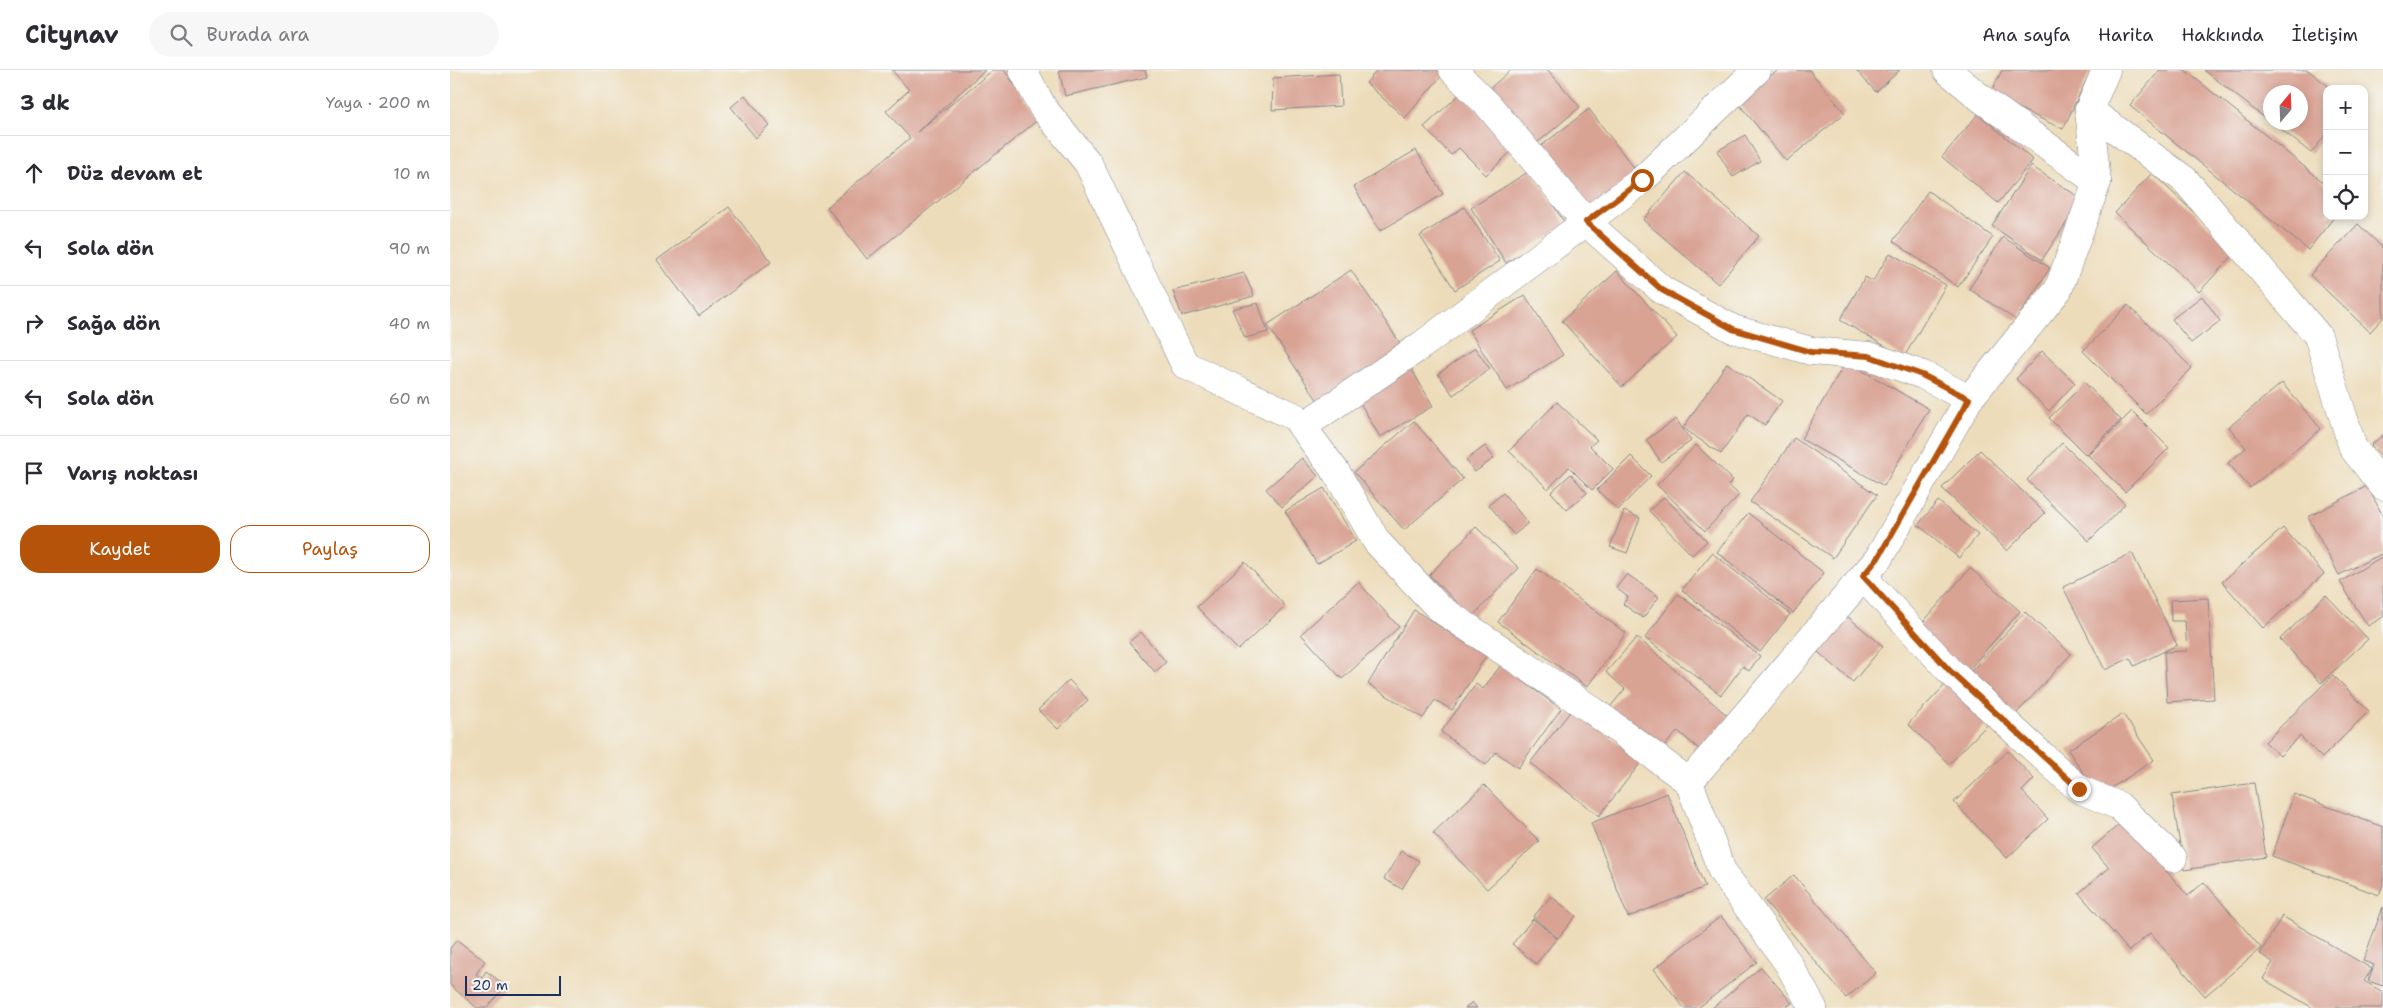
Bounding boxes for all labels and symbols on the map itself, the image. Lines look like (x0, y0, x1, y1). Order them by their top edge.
north arrow (2263, 85, 2308, 130)
route start (1631, 169, 1654, 192)
route end (2068, 778, 2091, 801)
scale bar (465, 973, 561, 996)

